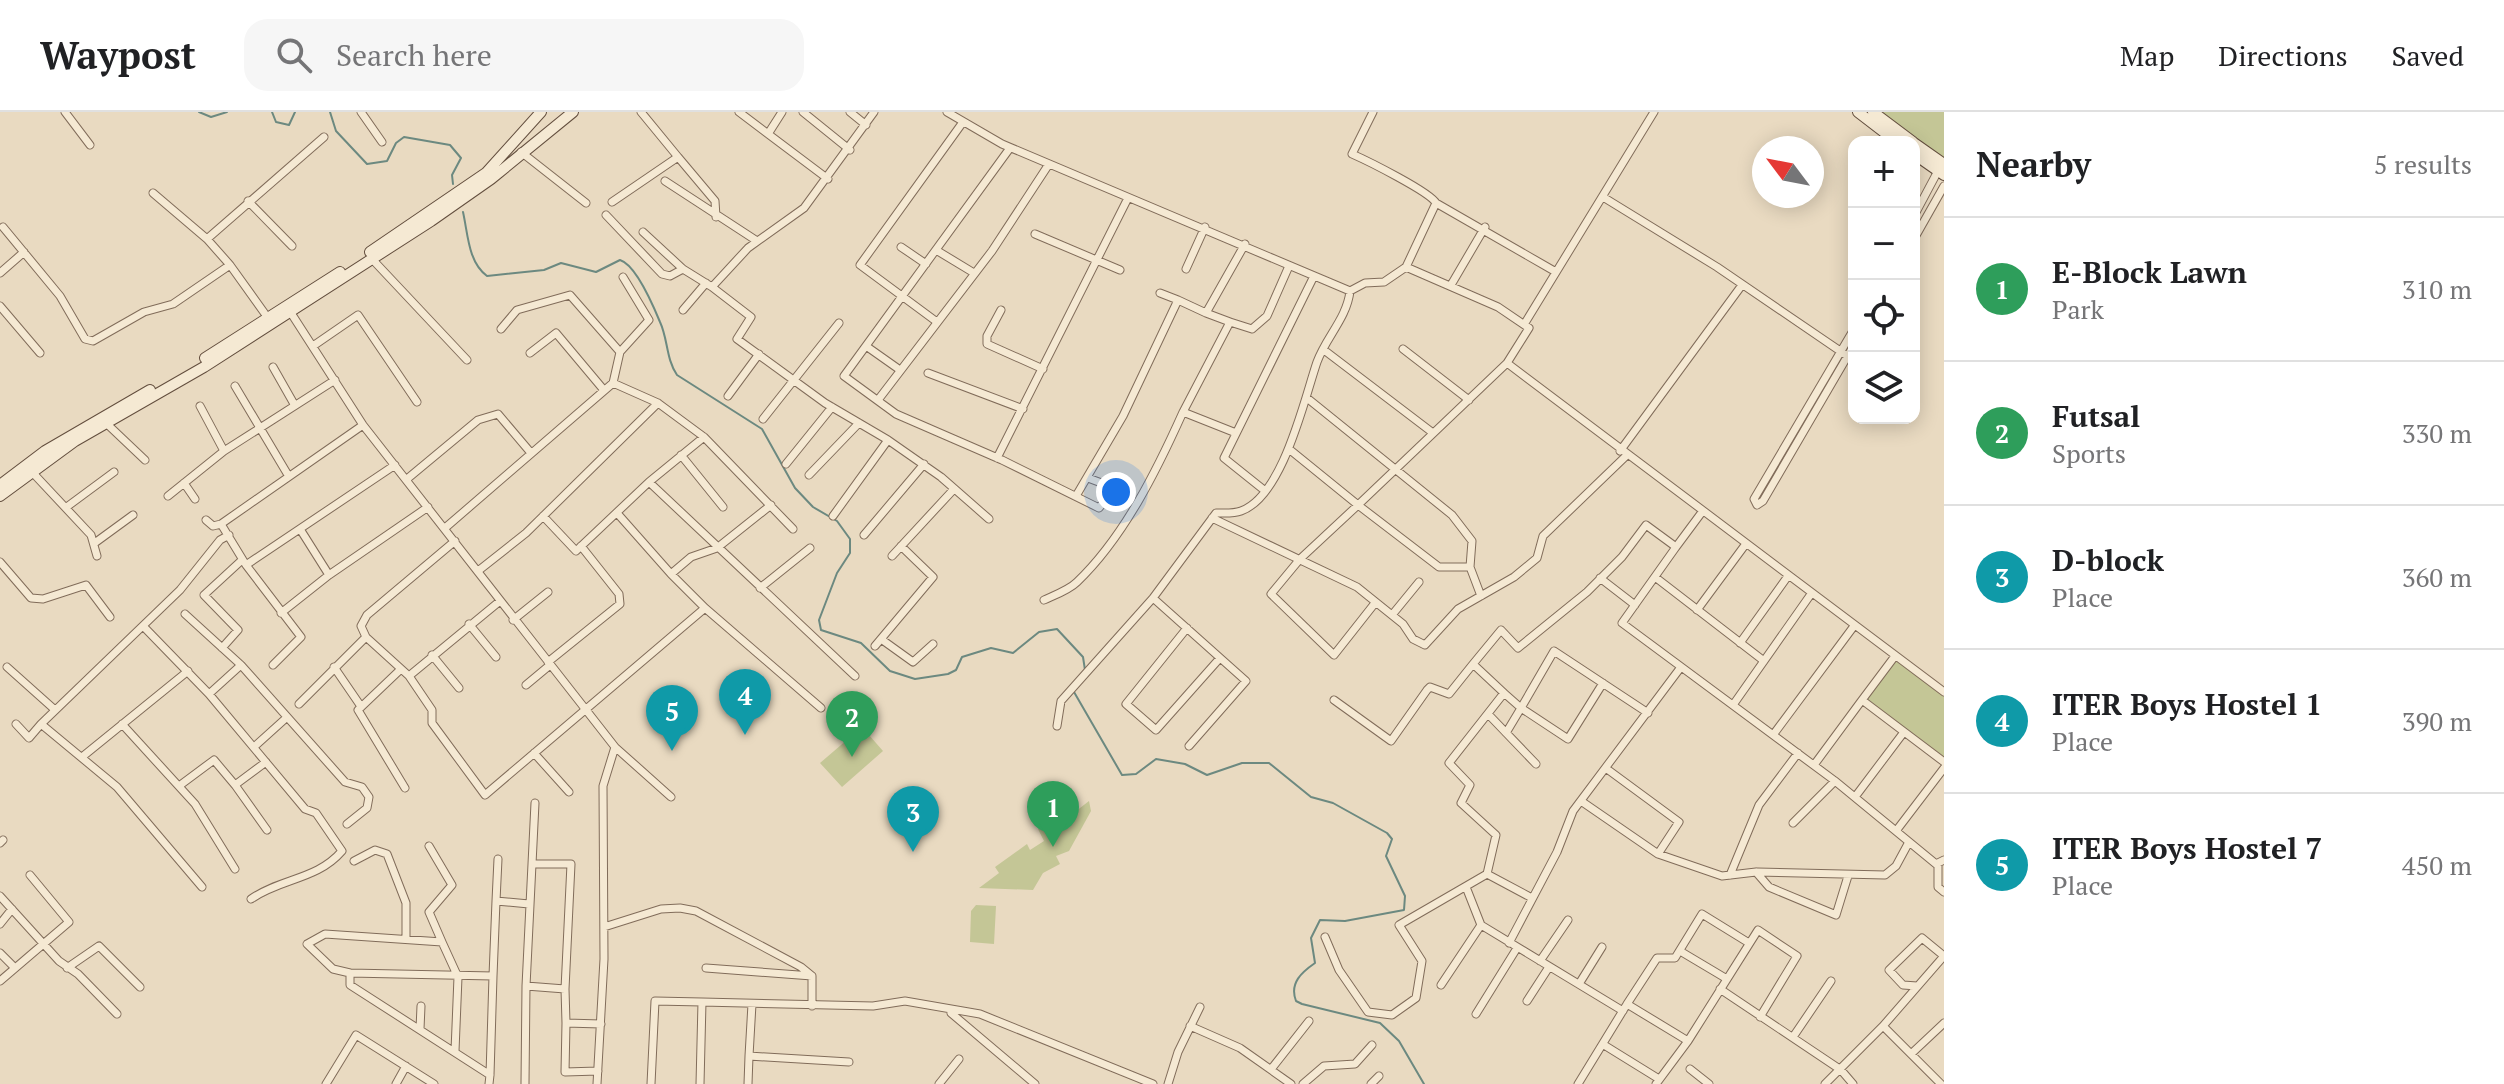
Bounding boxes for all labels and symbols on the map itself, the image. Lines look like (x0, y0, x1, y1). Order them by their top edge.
north arrow (1752, 136, 1824, 208)
your location (1096, 472, 1136, 512)
pin: 4 (719, 669, 771, 735)
pin: 5 (646, 685, 698, 751)
pin: 2 (826, 691, 878, 757)
pin: 1 (1027, 781, 1079, 847)
pin: 3 (887, 786, 939, 852)

